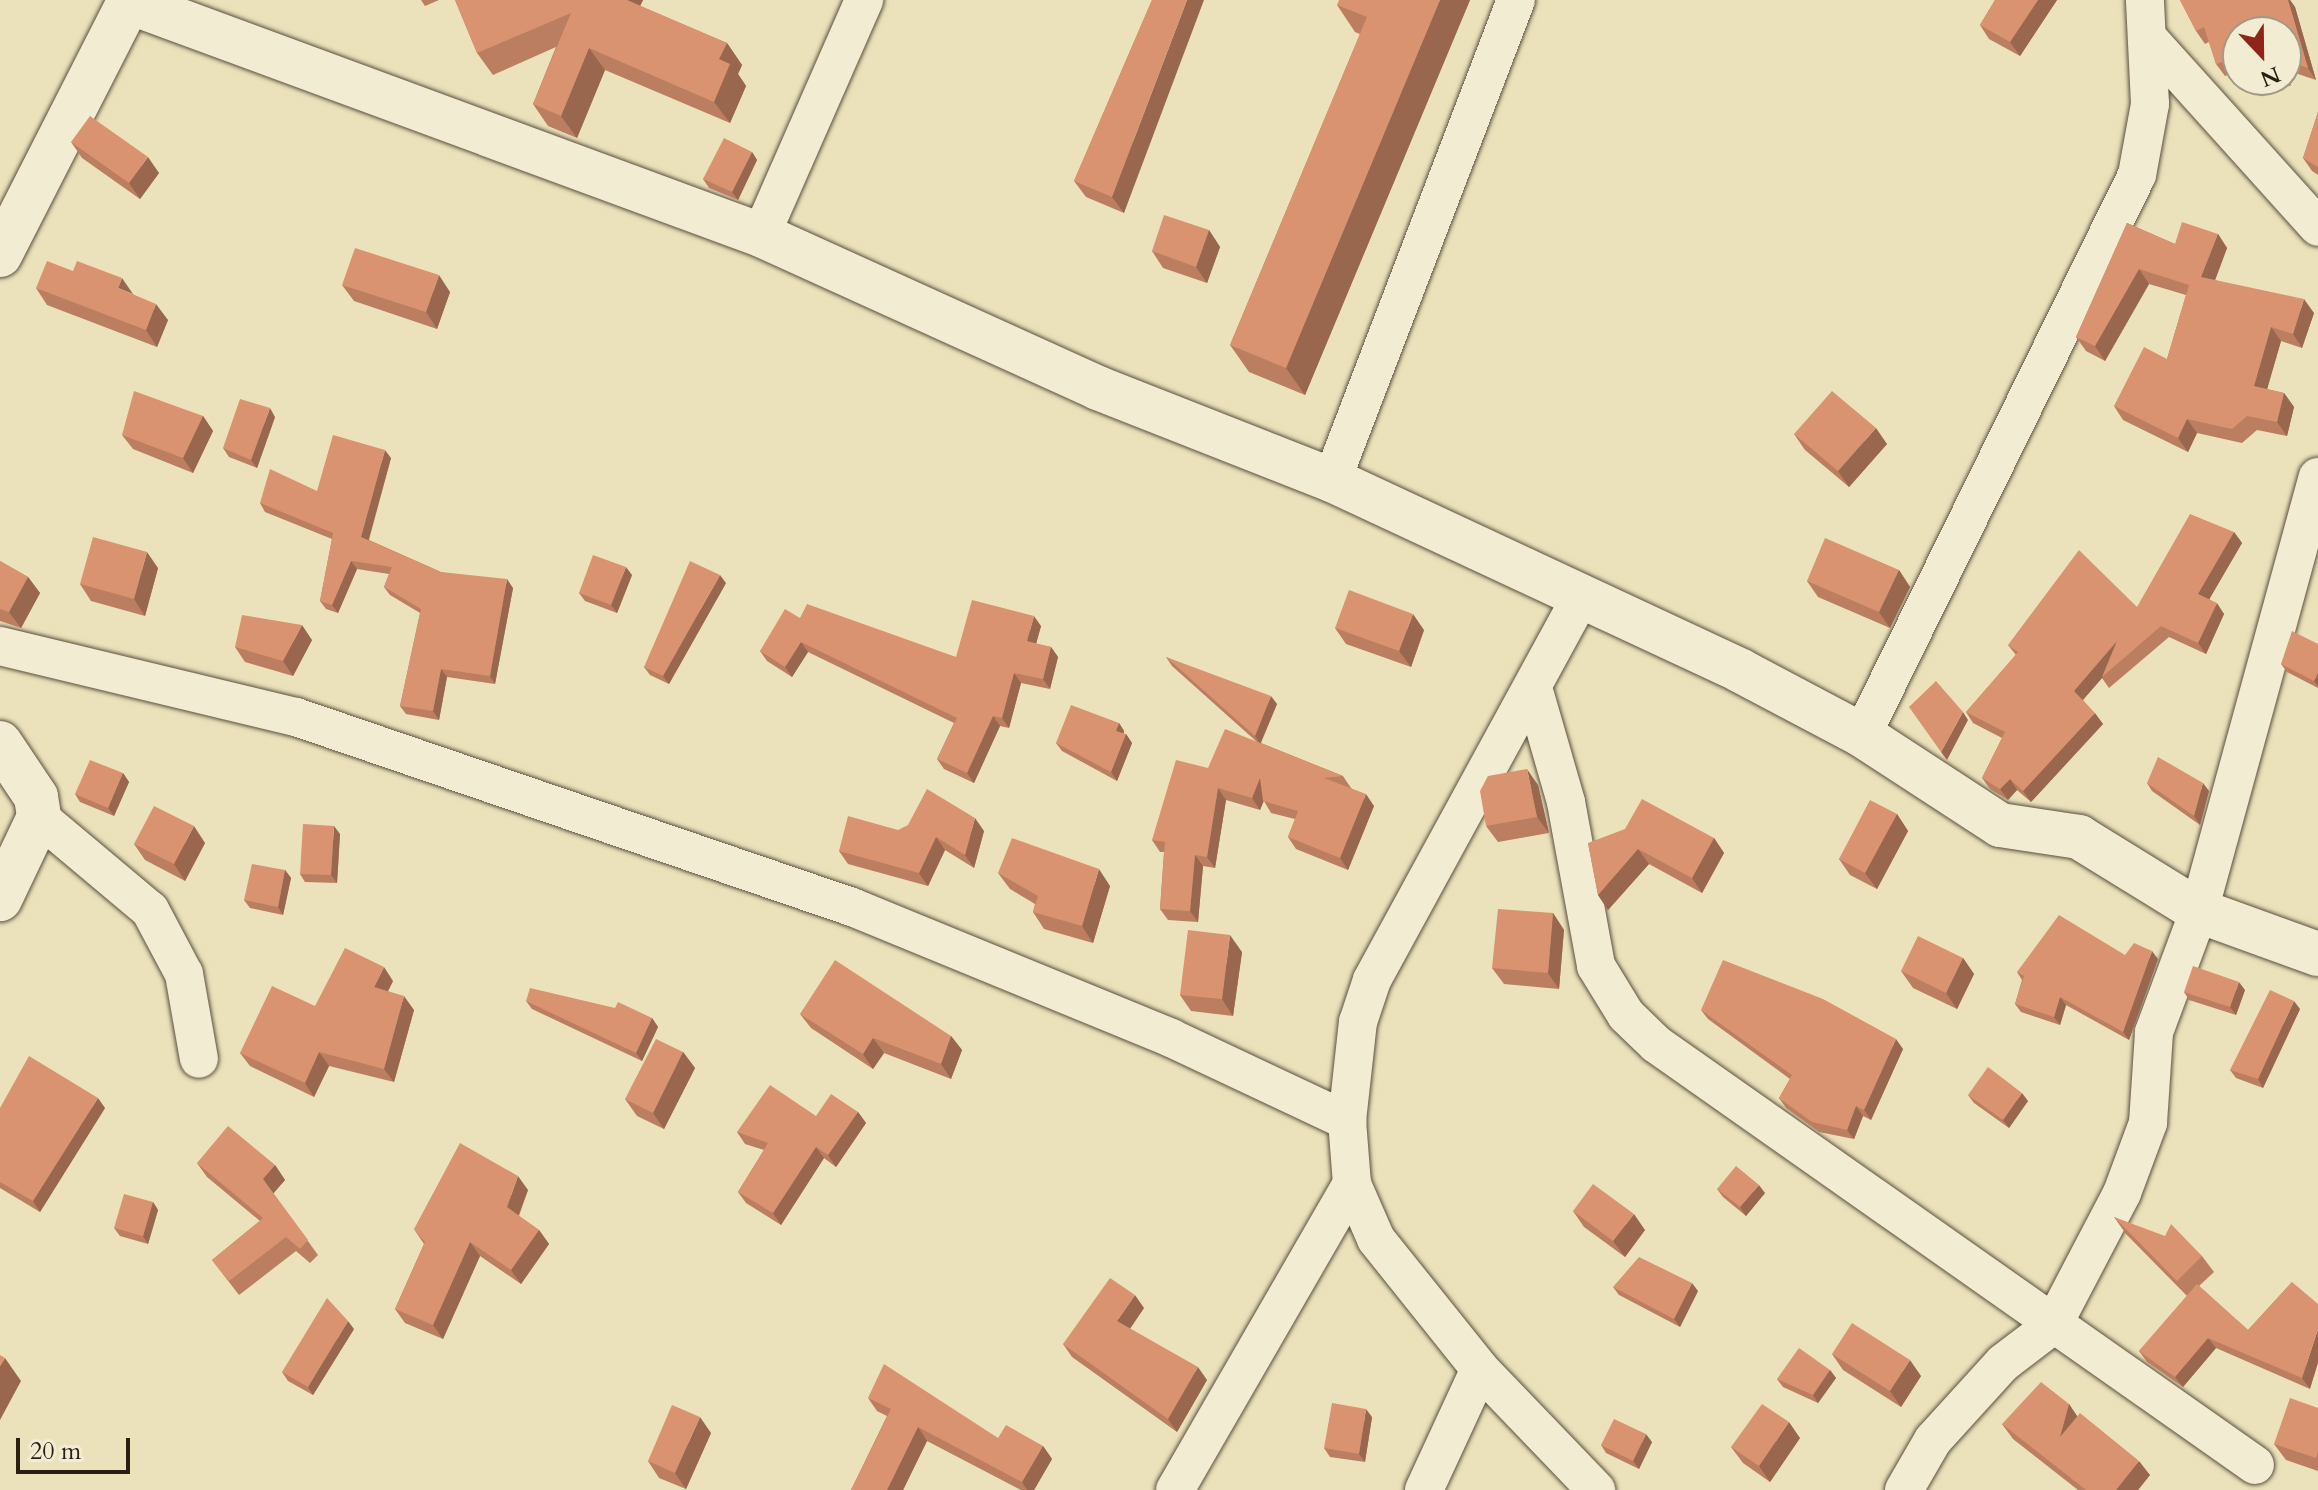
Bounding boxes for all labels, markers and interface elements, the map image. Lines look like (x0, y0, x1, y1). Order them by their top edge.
north arrow (2222, 16, 2302, 96)
text: N (2256, 59, 2285, 94)
scale bar (20, 1422, 134, 1472)
text: 20 m (30, 1435, 81, 1468)

